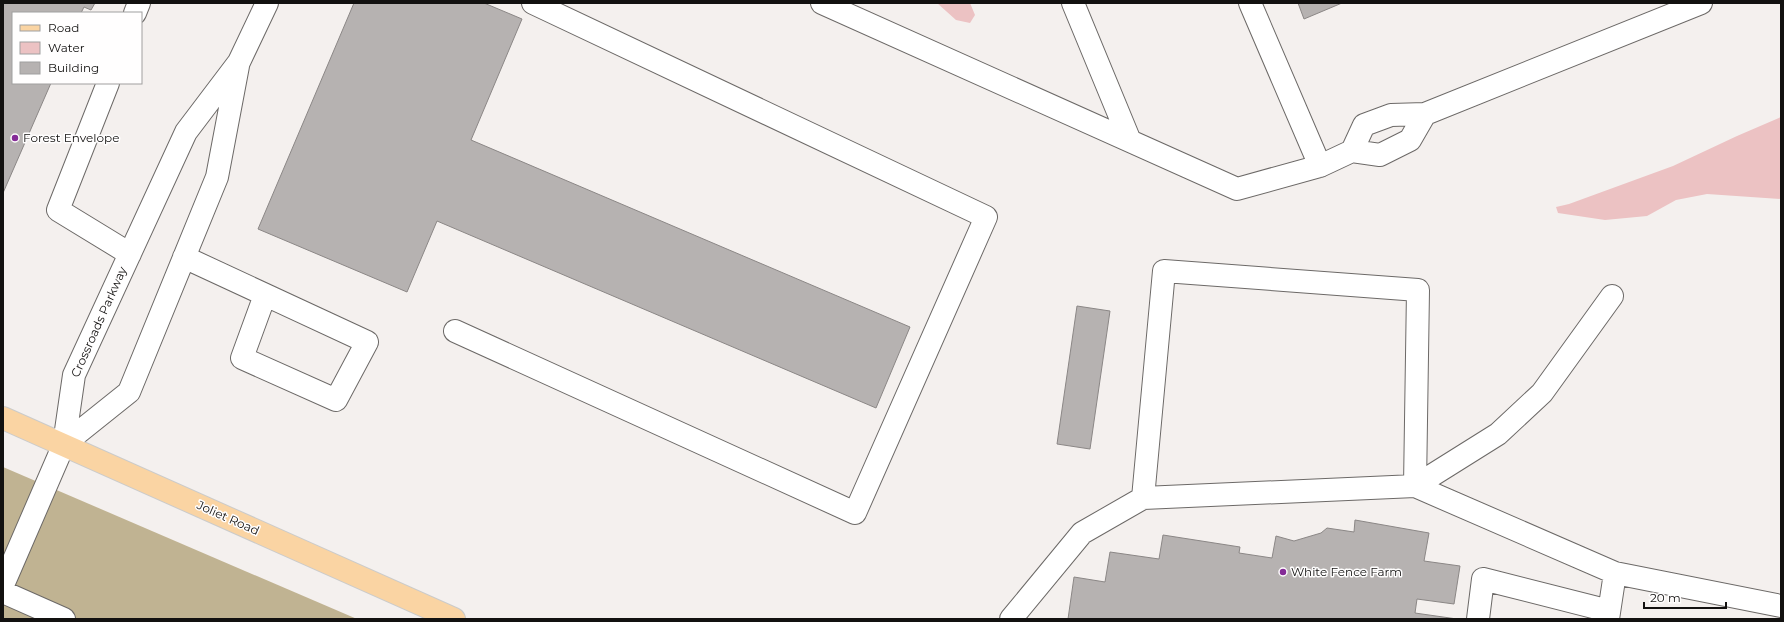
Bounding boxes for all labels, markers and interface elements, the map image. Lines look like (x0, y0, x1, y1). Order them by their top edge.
legend (12, 12, 142, 84)
text: Road (48, 20, 79, 35)
text: Water (48, 40, 85, 55)
text: Building (48, 60, 99, 75)
place label: Forest Envelope (23, 130, 119, 145)
marker: Forest Envelope (10, 133, 20, 143)
street label: Crossroads Parkway (67, 264, 130, 379)
street label: Joliet Road (194, 497, 262, 538)
place label: White Fence Farm (1291, 564, 1402, 579)
marker: White Fence Farm (1278, 567, 1288, 577)
scale bar (1644, 584, 1726, 610)
text: 20 m (1650, 590, 1681, 605)

